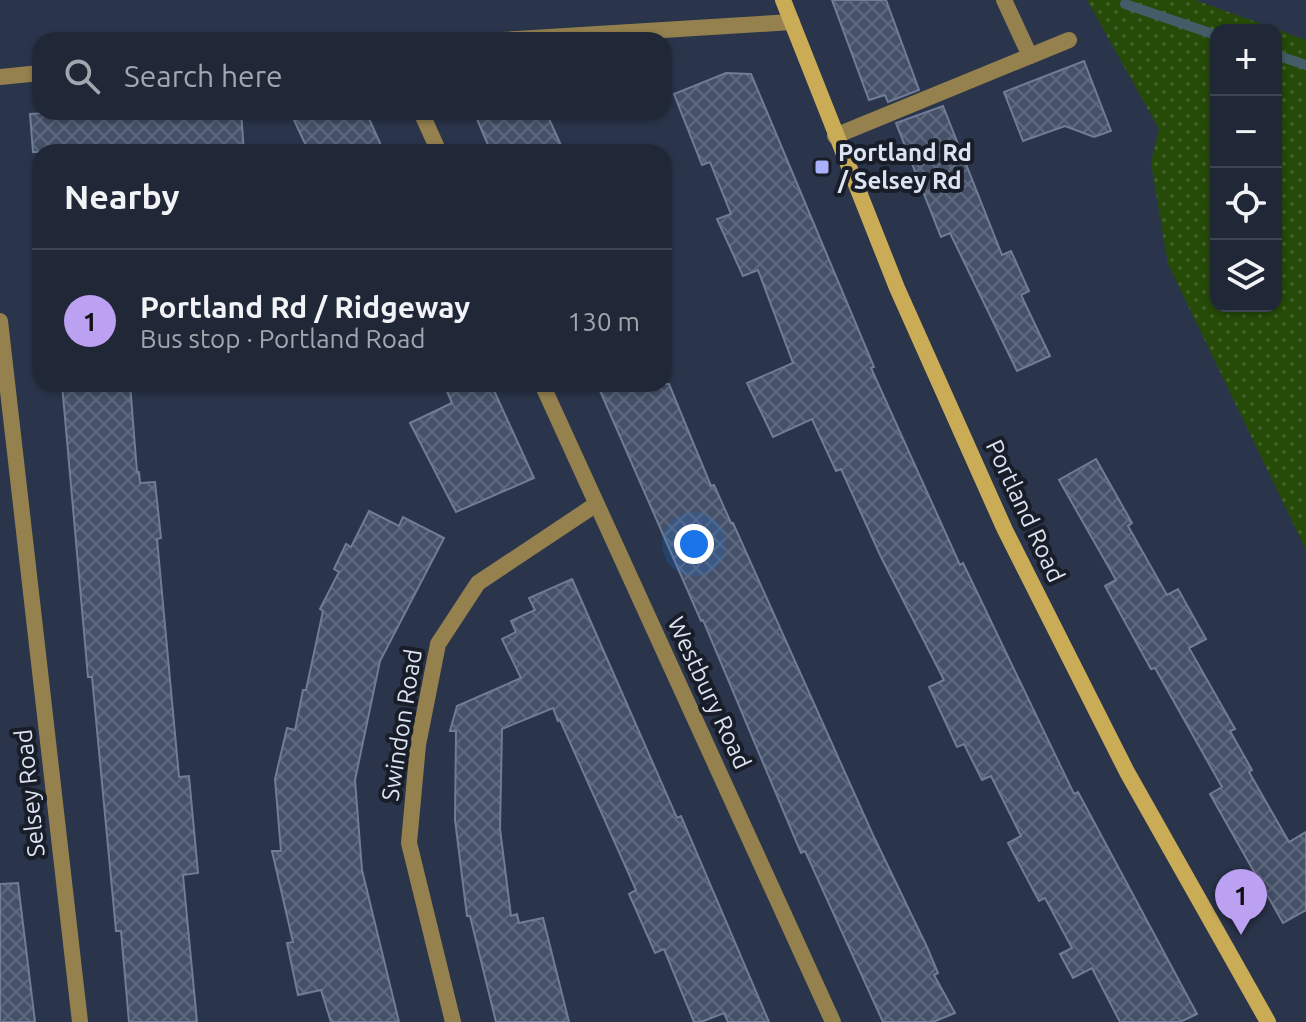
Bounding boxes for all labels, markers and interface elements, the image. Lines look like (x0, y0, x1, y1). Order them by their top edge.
map controls (1210, 24, 1282, 312)
button: + (1210, 24, 1282, 96)
search box (32, 32, 672, 120)
icon: search (60, 54, 104, 98)
text: Search here (124, 59, 283, 93)
button: − (1210, 96, 1282, 168)
place label: Portland Rd / Selsey Rd (837, 139, 972, 194)
marker: Portland Rd / Selsey Rd (813, 158, 831, 176)
button: locate (1210, 168, 1282, 240)
text: Nearby (64, 177, 179, 215)
button: layers (1210, 240, 1282, 312)
text: Portland Rd / Ridgeway (140, 290, 470, 324)
text: 1 (83, 307, 97, 336)
text: 130 m (568, 307, 640, 336)
text: Bus stop · Portland Road (140, 324, 425, 353)
street label: Portland Road (981, 435, 1070, 586)
your location (674, 524, 714, 564)
street label: Westbury Road (662, 612, 756, 773)
street label: Swindon Road (376, 647, 427, 803)
street label: Selsey Road (9, 728, 50, 858)
pin: 1 (1215, 869, 1267, 935)

